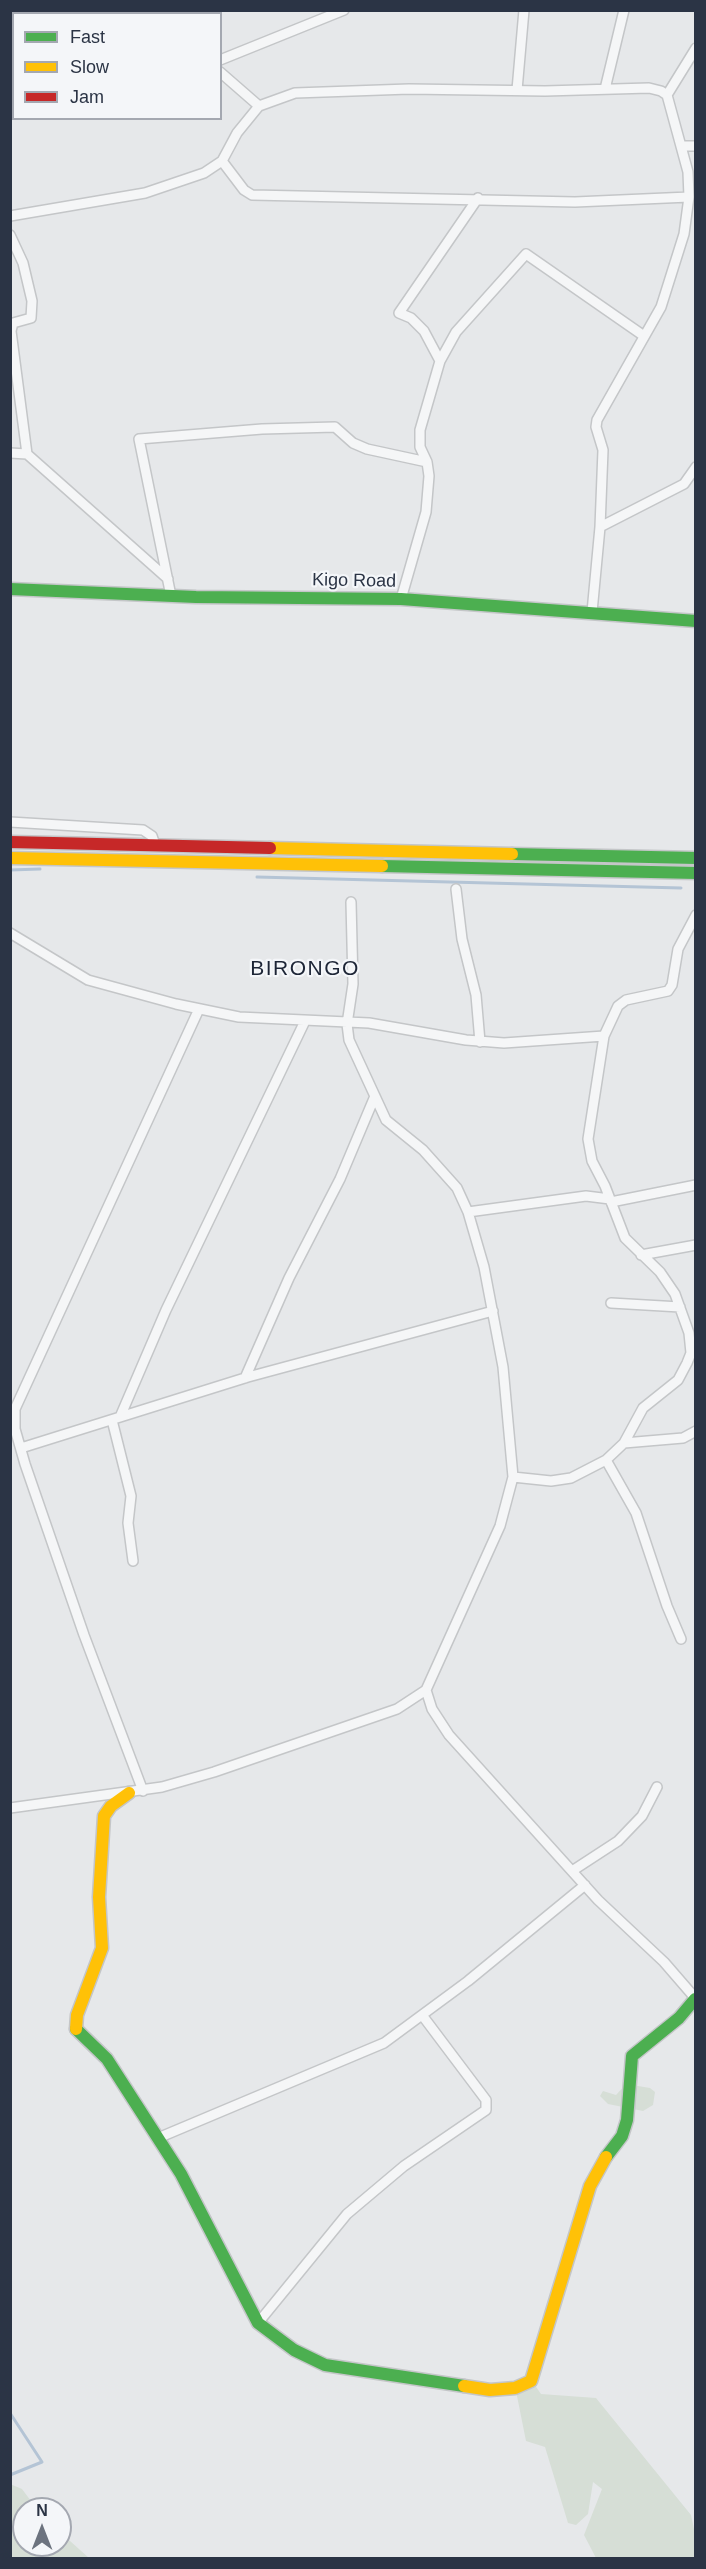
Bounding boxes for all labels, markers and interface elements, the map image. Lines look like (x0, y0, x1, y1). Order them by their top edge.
legend (12, 12, 222, 120)
text: Fast (70, 27, 105, 47)
text: Slow (70, 57, 109, 77)
text: Jam (70, 87, 104, 107)
street label: Kigo Road (312, 569, 396, 593)
district label: BIRONGO (250, 956, 360, 982)
north arrow (12, 2497, 72, 2557)
text: N (36, 2502, 48, 2519)

